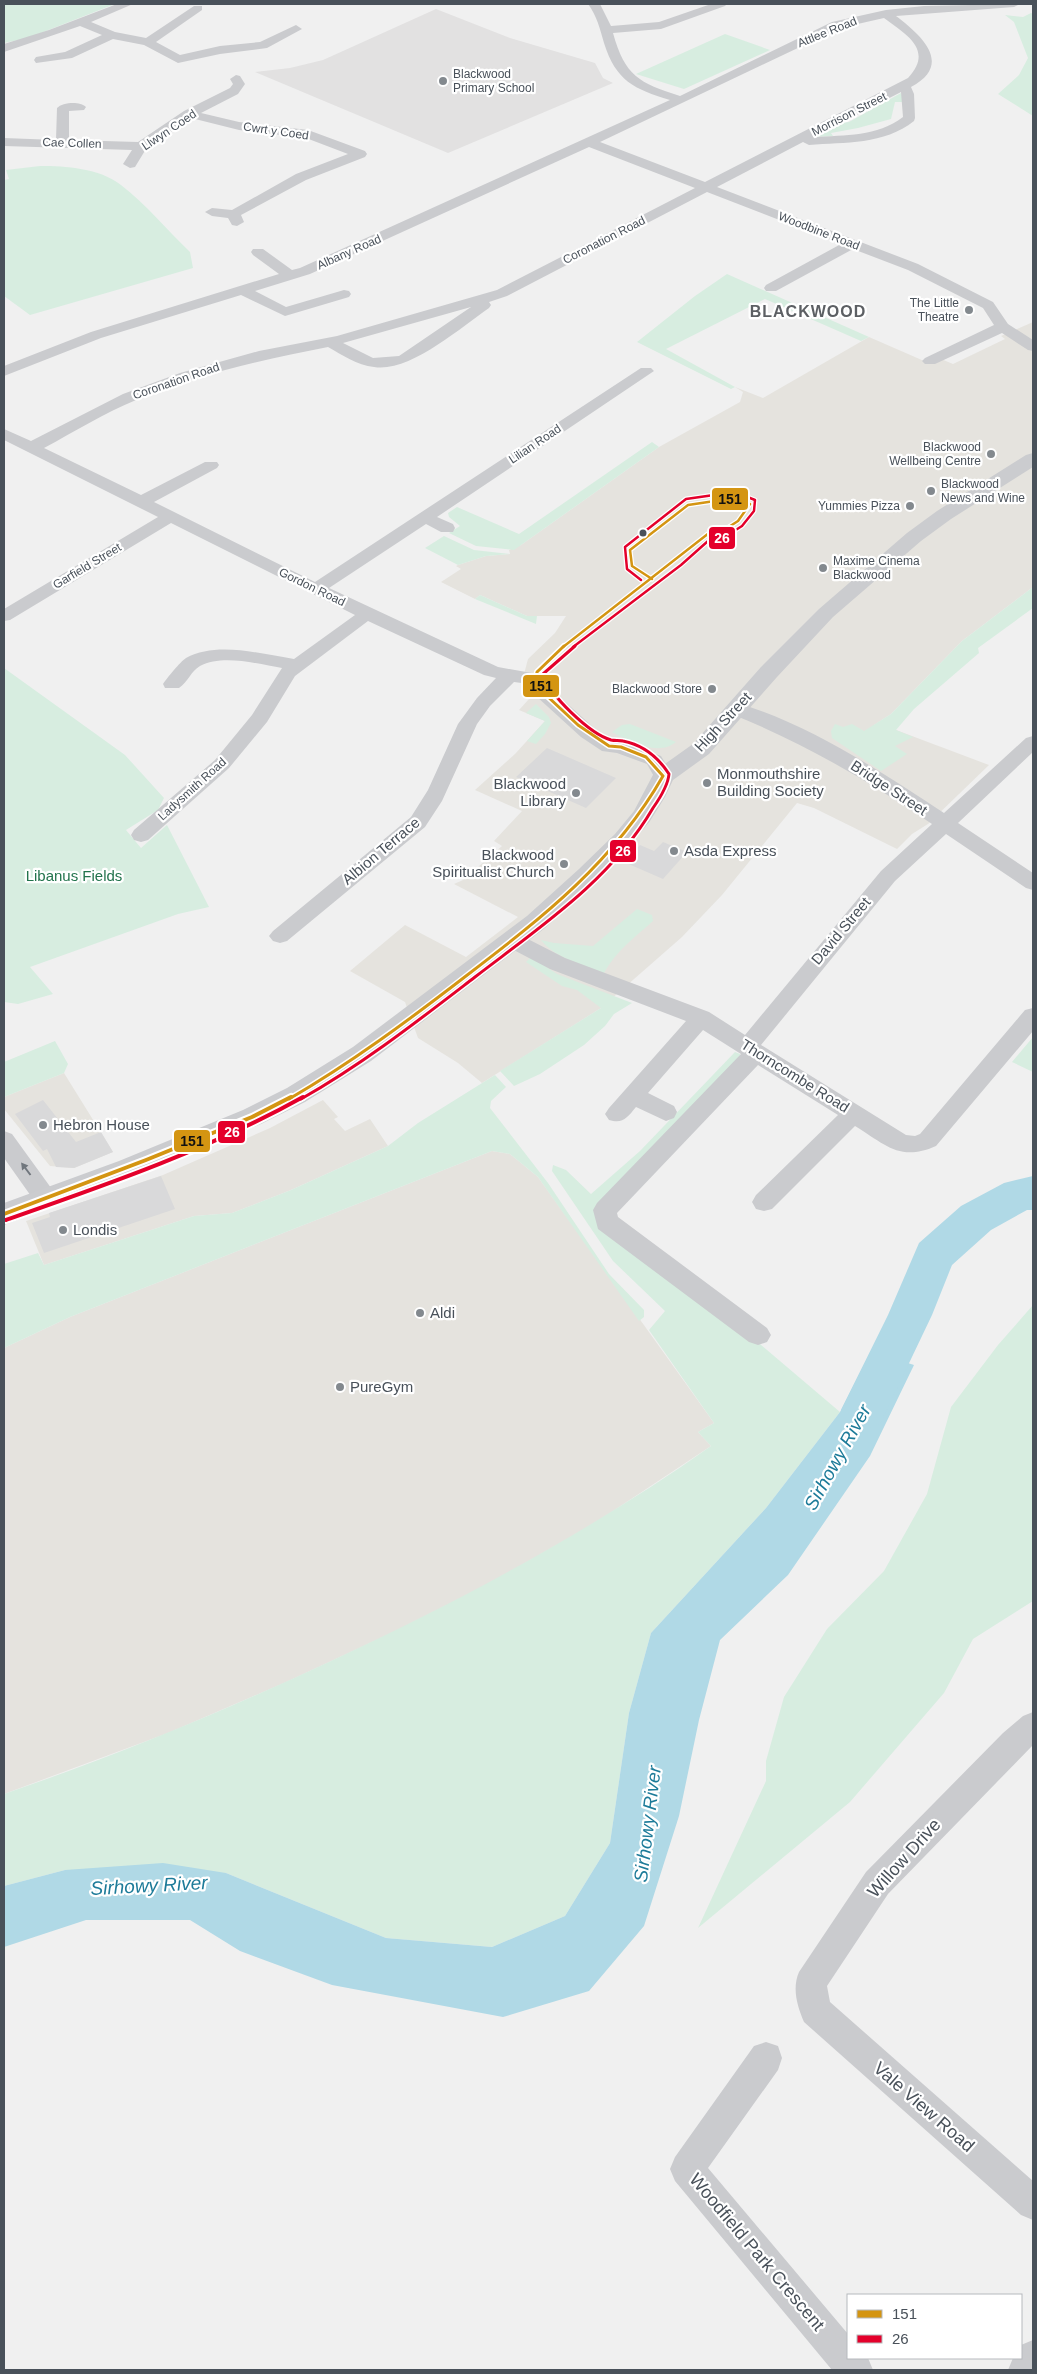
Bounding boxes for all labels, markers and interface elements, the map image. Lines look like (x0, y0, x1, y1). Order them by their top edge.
street label: Attlee Road (795, 14, 859, 50)
place label: Blackwood Primary School (453, 67, 534, 95)
marker: Blackwood Primary School (437, 75, 449, 87)
street label: Morrison Street (809, 89, 889, 139)
street label: Llwyn Coed (139, 107, 199, 153)
street label: Cwrt y Coed (242, 119, 310, 143)
street label: Cae Collen (42, 135, 102, 151)
street label: Woodbine Road (776, 209, 862, 253)
street label: Coronation Road (560, 213, 648, 267)
street label: Albany Road (315, 232, 383, 272)
place label: The Little Theatre (910, 296, 959, 324)
district label: BLACKWOOD (750, 303, 866, 320)
marker: The Little Theatre (963, 304, 975, 316)
street label: Coronation Road (131, 360, 221, 402)
street label: Lilian Road (506, 421, 564, 467)
place label: Blackwood Wellbeing Centre (889, 440, 981, 468)
marker: Blackwood Wellbeing Centre (985, 448, 997, 460)
place label: Blackwood News and Wine (941, 477, 1025, 505)
marker: Blackwood News and Wine (925, 485, 937, 497)
line badge: 151 (711, 487, 749, 511)
text: 151 (718, 491, 742, 507)
place label: Yummies Pizza (818, 499, 900, 513)
marker: Yummies Pizza (904, 500, 916, 512)
line badge: 26 (708, 526, 736, 550)
unlabelled marker (638, 528, 648, 538)
text: 26 (714, 530, 730, 546)
street label: Garfield Street (50, 540, 124, 592)
place label: Maxime Cinema Blackwood (833, 554, 920, 582)
marker: Maxime Cinema Blackwood (817, 562, 829, 574)
street label: Gordon Road (277, 565, 347, 609)
line badge: 151 (522, 674, 560, 698)
text: 151 (529, 678, 553, 694)
place label: Blackwood Store (612, 682, 702, 696)
marker: Blackwood Store (706, 683, 718, 695)
street label: High Street (691, 688, 755, 755)
street label: Ladysmith Road (155, 755, 229, 823)
street label: Bridge Street (848, 757, 931, 819)
place label: Monmouthshire Building Society (717, 765, 824, 799)
place label: Blackwood Library (493, 775, 566, 809)
marker: Monmouthshire Building Society (701, 777, 713, 789)
marker: Blackwood Library (570, 787, 582, 799)
street label: Albion Terrace (339, 813, 423, 888)
line badge: 26 (609, 839, 637, 863)
place label: Asda Express (684, 842, 777, 859)
text: 26 (615, 843, 631, 859)
marker: Asda Express (668, 845, 680, 857)
place label: Blackwood Spiritualist Church (432, 846, 554, 880)
marker: Blackwood Spiritualist Church (558, 858, 570, 870)
park label: Libanus Fields (26, 867, 122, 884)
street label: David Street (808, 893, 874, 968)
street label: Thorncombe Road (738, 1035, 852, 1116)
place label: Hebron House (53, 1116, 150, 1133)
marker: Hebron House (37, 1119, 49, 1131)
line badge: 26 (217, 1120, 246, 1144)
text: 26 (224, 1124, 240, 1140)
line badge: 151 (173, 1129, 211, 1153)
text: 151 (180, 1133, 204, 1149)
one-way arrow (20, 1163, 31, 1176)
place label: Londis (73, 1221, 117, 1238)
marker: Londis (57, 1224, 69, 1236)
place label: Aldi (430, 1304, 455, 1321)
marker: Aldi (414, 1307, 426, 1319)
place label: PureGym (350, 1378, 413, 1395)
marker: PureGym (334, 1381, 346, 1393)
water label: Sirhowy River (800, 1400, 875, 1514)
water label: Sirhowy River (630, 1764, 665, 1884)
street label: Willow Drive (863, 1815, 945, 1901)
water label: Sirhowy River (90, 1872, 209, 1899)
street label: Vale View Road (870, 2058, 978, 2156)
street label: Woodfield Park Crescent (685, 2169, 829, 2335)
legend (847, 2294, 1022, 2359)
text: 151 (892, 2305, 917, 2322)
text: 26 (892, 2330, 909, 2347)

